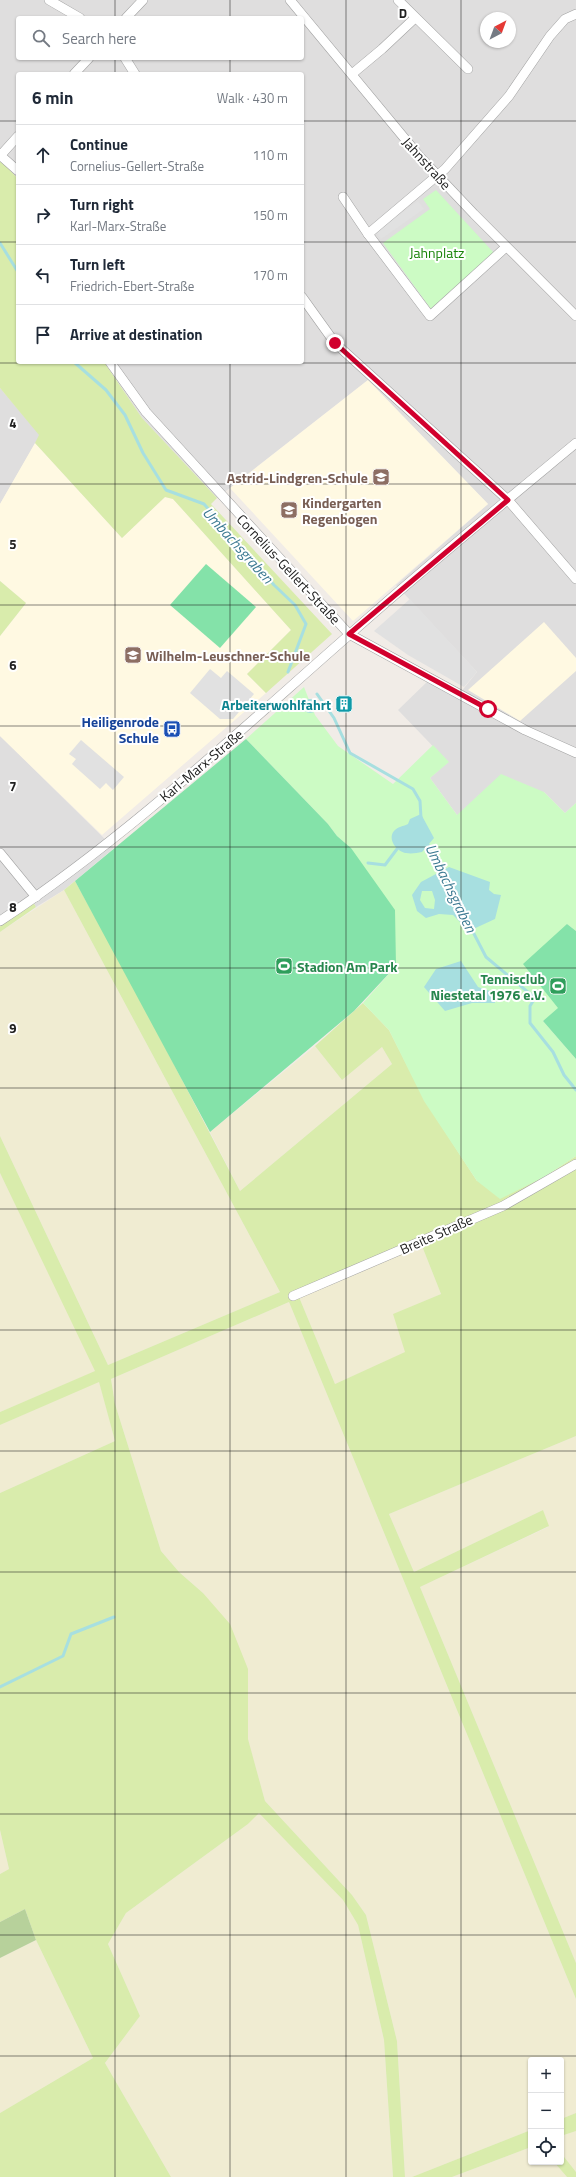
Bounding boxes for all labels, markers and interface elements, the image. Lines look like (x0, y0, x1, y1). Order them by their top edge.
text: D (399, 3, 407, 23)
north arrow (480, 12, 516, 48)
search box (16, 16, 304, 60)
icon: search (30, 27, 52, 49)
text: Search here (62, 27, 136, 50)
text: 6 min (32, 85, 73, 111)
text: Walk · 430 m (217, 88, 288, 108)
street label: Jahnstraße (398, 132, 456, 194)
text: Continue (70, 133, 128, 156)
icon: ahead (32, 144, 54, 166)
text: 110 m (252, 145, 288, 165)
text: Cornelius-Gellert-Straße (70, 156, 204, 176)
text: Turn right (70, 193, 134, 216)
icon: right (32, 204, 54, 226)
text: 150 m (252, 205, 288, 225)
text: Karl-Marx-Straße (70, 216, 166, 236)
park label: Jahnplatz (409, 242, 465, 263)
text: Turn left (70, 253, 125, 276)
icon: left (32, 264, 54, 286)
text: 170 m (252, 265, 288, 285)
text: Friedrich-Ebert-Straße (70, 276, 194, 296)
text: Arrive at destination (70, 323, 203, 346)
icon: arrive (32, 324, 54, 346)
route end (326, 334, 344, 352)
text: 4 (9, 413, 17, 433)
place label: Astrid-Lindgren-Schule (227, 467, 368, 488)
school or university icon: Astrid-Lindgren-Schule (371, 467, 391, 487)
place label: Kindergarten Regenbogen (302, 492, 382, 529)
school or university icon: Kindergarten Regenbogen (279, 500, 299, 520)
water label: Umbachsgraben (197, 502, 279, 589)
street label: Cornelius-Gellert-Straße (232, 509, 346, 629)
text: 5 (9, 534, 17, 554)
school or university icon: Wilhelm-Leuschner-Schule (123, 645, 143, 665)
place label: Wilhelm-Leuschner-Schule (146, 645, 310, 666)
text: 6 (9, 655, 17, 675)
place label: Arbeiterwohlfahrt (222, 694, 331, 715)
building icon: Arbeiterwohlfahrt (334, 694, 354, 714)
route start (479, 700, 497, 718)
place label: Heiligenrode Schule (82, 711, 159, 748)
bus stop icon: Heiligenrode Schule (162, 719, 182, 739)
street label: Karl-Marx-Straße (154, 724, 248, 806)
text: 7 (9, 776, 17, 796)
water label: Umbachsgraben (420, 840, 483, 937)
text: 8 (9, 897, 17, 917)
sports icon: Stadion Am Park (274, 956, 294, 976)
place label: Stadion Am Park (297, 956, 398, 977)
place label: Tennisclub Niestetal 1976 e.V. (431, 968, 545, 1005)
sports icon: Tennisclub Niestetal 1976 e.V. (548, 976, 568, 996)
text: 9 (9, 1018, 17, 1038)
street label: Breite Straße (396, 1209, 476, 1259)
map controls (528, 2057, 564, 2165)
button: + (528, 2057, 564, 2093)
button: − (528, 2093, 564, 2129)
button: locate (528, 2129, 564, 2165)

